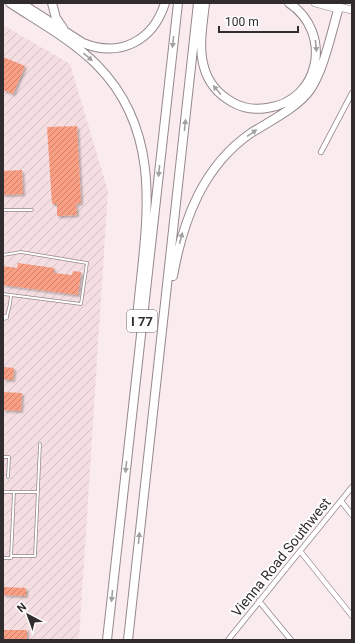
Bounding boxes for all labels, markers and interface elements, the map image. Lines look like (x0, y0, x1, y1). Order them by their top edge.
scale bar (219, 8, 298, 34)
text: 100 m (225, 15, 259, 29)
one-way arrow (170, 36, 177, 48)
one-way arrow (312, 40, 319, 52)
one-way arrow (83, 53, 93, 62)
one-way arrow (213, 85, 222, 94)
one-way arrow (181, 119, 188, 132)
one-way arrow (247, 129, 257, 137)
one-way arrow (156, 165, 162, 177)
one-way arrow (178, 232, 184, 244)
road number: I 77 (127, 310, 157, 332)
one-way arrow (123, 461, 130, 473)
street label: Vienna Road Southwest (228, 494, 334, 620)
one-way arrow (136, 532, 142, 544)
one-way arrow (109, 590, 115, 602)
north arrow (8, 595, 48, 635)
text: N (15, 600, 29, 615)

